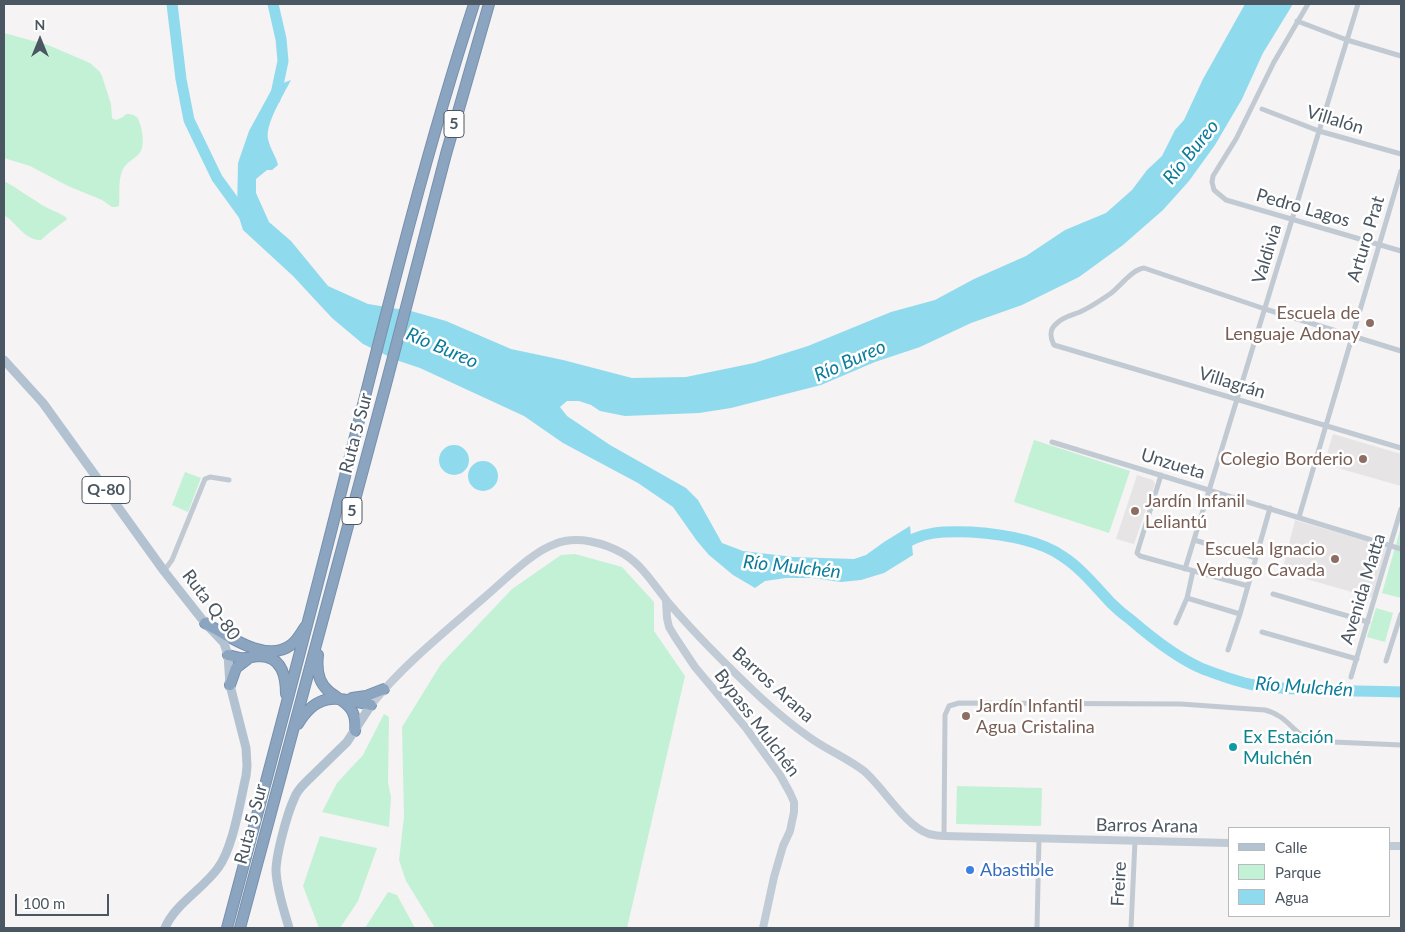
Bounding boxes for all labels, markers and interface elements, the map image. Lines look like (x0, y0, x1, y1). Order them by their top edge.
north arrow (15, 15, 65, 65)
text: N (35, 16, 45, 33)
street label: Villalón (1304, 101, 1366, 139)
road number: 5 (444, 110, 464, 138)
water label: Río Bureo (1158, 115, 1224, 189)
street label: Pedro Lagos (1254, 184, 1352, 232)
street label: Arturo Prat (1343, 194, 1389, 284)
street label: Valdivia (1248, 222, 1286, 286)
place label: Escuela de Lenguaje Adonay (1225, 302, 1360, 344)
marker: Escuela de Lenguaje Adonay (1364, 317, 1376, 329)
water label: Río Bureo (403, 323, 481, 373)
water label: Río Bureo (811, 335, 889, 387)
street label: Villagrán (1196, 363, 1268, 403)
street label: Ruta 5 Sur (335, 391, 377, 475)
street label: Unzueta (1138, 444, 1208, 484)
place label: Colegio Borderio (1220, 448, 1353, 470)
marker: Colegio Borderio (1357, 453, 1369, 465)
road number: Q-80 (82, 476, 130, 504)
place label: Jardín Infanil Leliantú (1145, 490, 1245, 532)
road number: 5 (342, 498, 362, 524)
marker: Jardín Infanil Leliantú (1129, 505, 1141, 517)
street label: Avenida Matta (1336, 531, 1390, 647)
place label: Escuela Ignacio Verdugo Cavada (1196, 538, 1325, 580)
water label: Río Mulchén (742, 551, 842, 583)
marker: Escuela Ignacio Verdugo Cavada (1329, 553, 1341, 565)
street label: Ruta Q-80 (177, 565, 245, 645)
street label: Barros Arana (728, 643, 818, 727)
street label: Bypass Mulchén (710, 665, 804, 781)
water label: Río Mulchén (1254, 672, 1354, 702)
place label: Jardín Infantil Agua Cristalina (976, 695, 1095, 738)
marker: Jardín Infantil Agua Cristalina (960, 710, 972, 722)
place label: Ex Estación Mulchén (1243, 726, 1334, 769)
marker: Ex Estación Mulchén (1227, 741, 1239, 753)
street label: Ruta 5 Sur (230, 782, 272, 866)
street label: Barros Arana (1096, 814, 1198, 838)
legend (1228, 827, 1390, 917)
text: Calle (1275, 838, 1307, 856)
place label: Abastible (980, 859, 1054, 881)
street label: Freire (1107, 861, 1131, 907)
text: Parque (1275, 863, 1321, 881)
marker: Abastible (964, 864, 976, 876)
scale bar (18, 884, 111, 916)
text: Agua (1275, 888, 1309, 906)
text: 100 m (23, 894, 65, 912)

